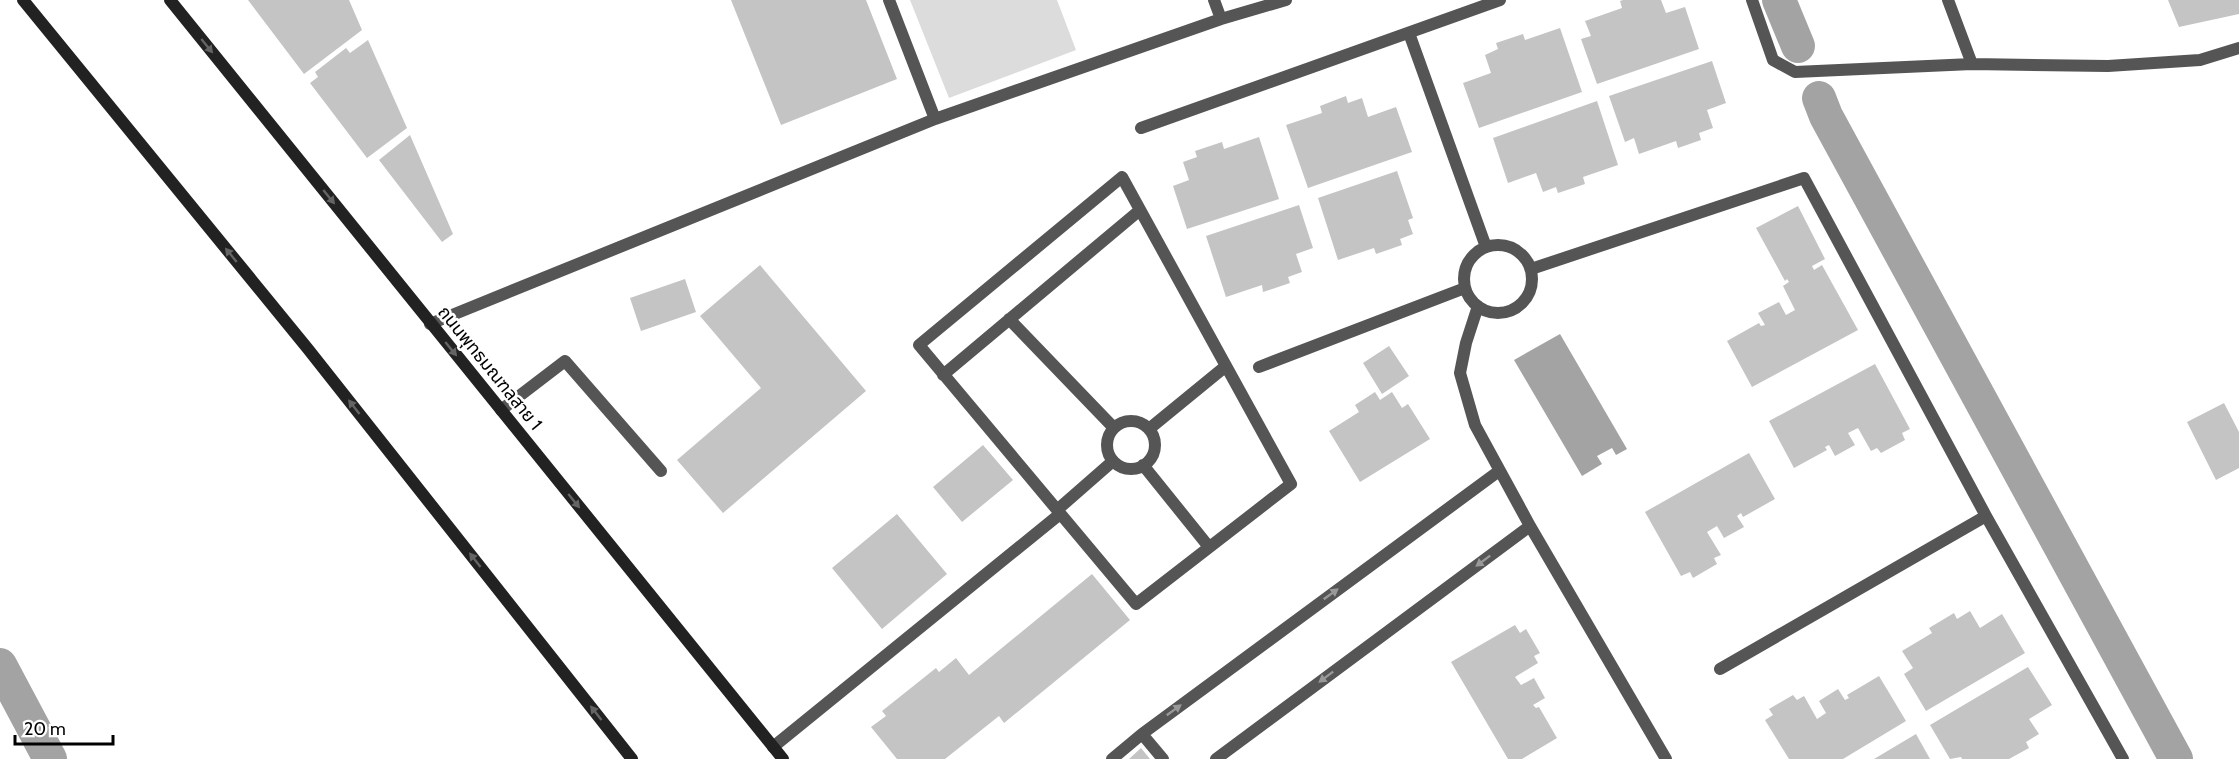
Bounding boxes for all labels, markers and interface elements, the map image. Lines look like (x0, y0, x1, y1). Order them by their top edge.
one-way arrow (200, 38, 212, 53)
one-way arrow (322, 190, 334, 205)
one-way arrow (226, 248, 238, 263)
street label: ถนนพุทธมณฑลสาย 1 (433, 301, 547, 435)
one-way arrow (445, 341, 458, 357)
one-way arrow (347, 399, 360, 415)
one-way arrow (567, 493, 580, 508)
one-way arrow (468, 552, 481, 568)
one-way arrow (1475, 555, 1491, 567)
one-way arrow (1323, 588, 1339, 600)
one-way arrow (1319, 671, 1335, 683)
one-way arrow (1166, 704, 1182, 716)
one-way arrow (589, 705, 602, 721)
scale bar (15, 708, 112, 746)
text: 20 m (24, 718, 66, 740)

